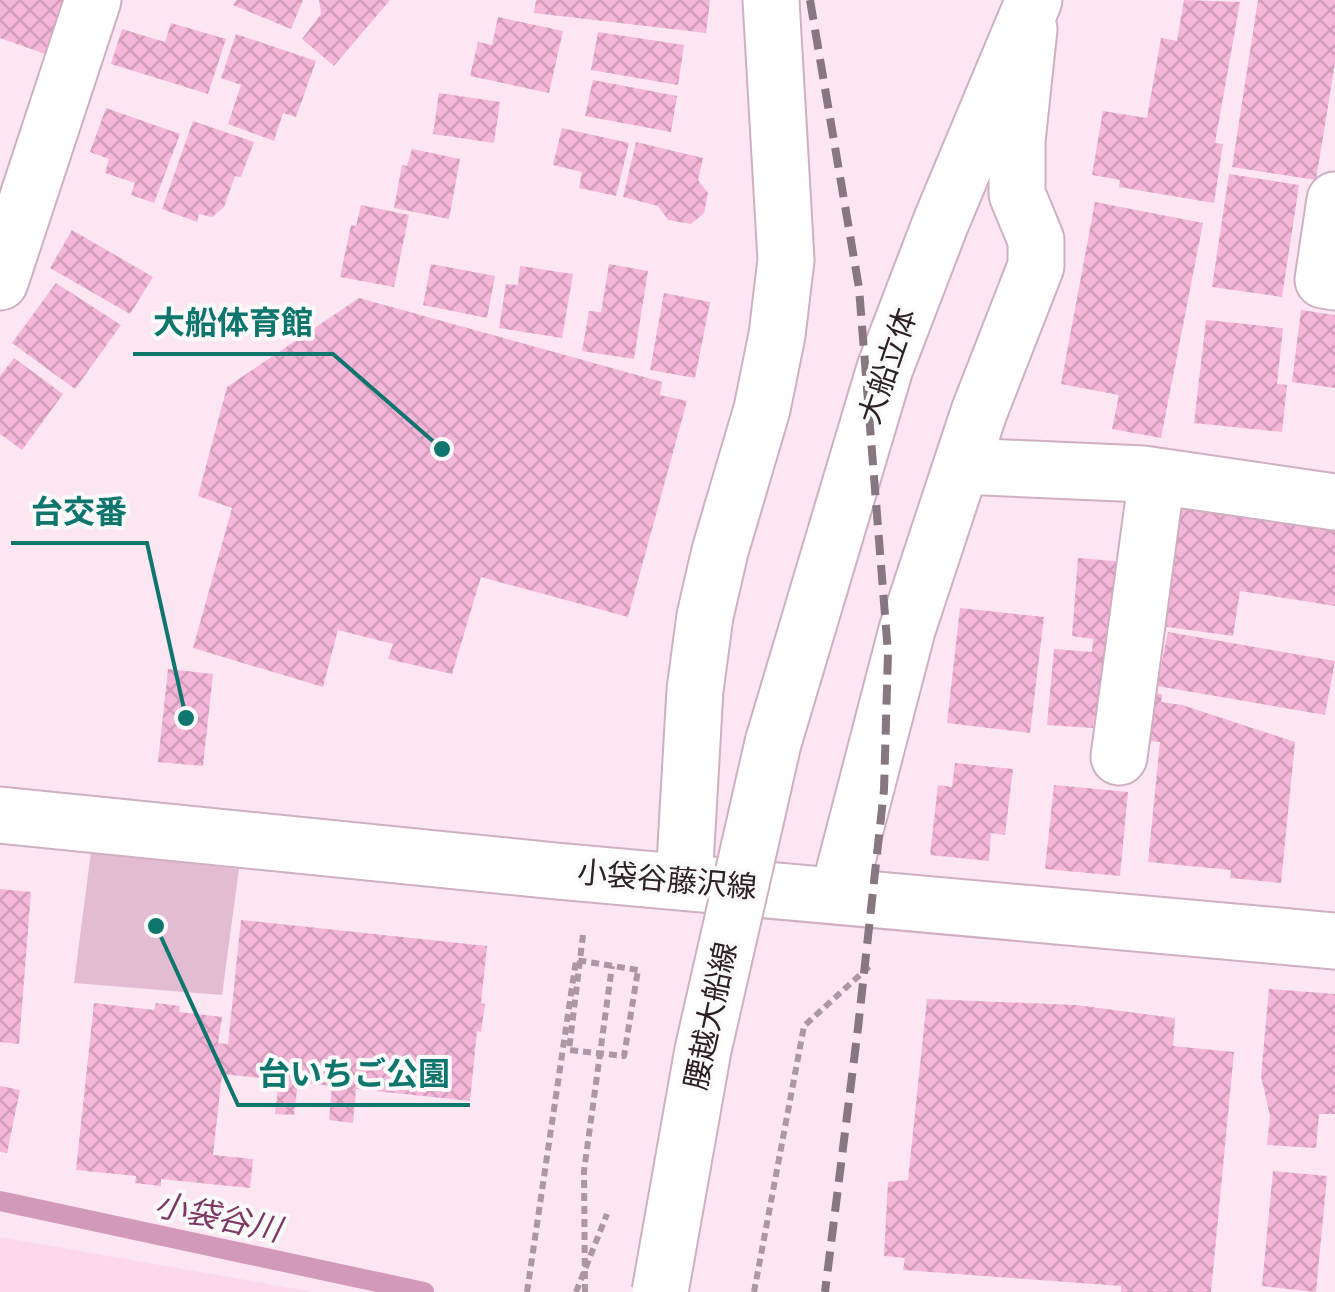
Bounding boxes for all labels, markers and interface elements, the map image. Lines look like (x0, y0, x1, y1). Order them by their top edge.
callout: 大船体育館 (133, 292, 333, 354)
text: 大船体育館 (153, 302, 313, 342)
street label: 大船立体 (850, 303, 925, 429)
callout: 台交番 (11, 481, 147, 543)
text: 台交番 (31, 491, 127, 531)
street label: 小袋谷藤沢線 (576, 852, 758, 906)
street label: 腰越大船線 (676, 938, 744, 1093)
callout: 台いちご公園 (238, 1043, 470, 1105)
text: 台いちご公園 (258, 1053, 450, 1093)
water label: 小袋谷川 (151, 1183, 288, 1250)

